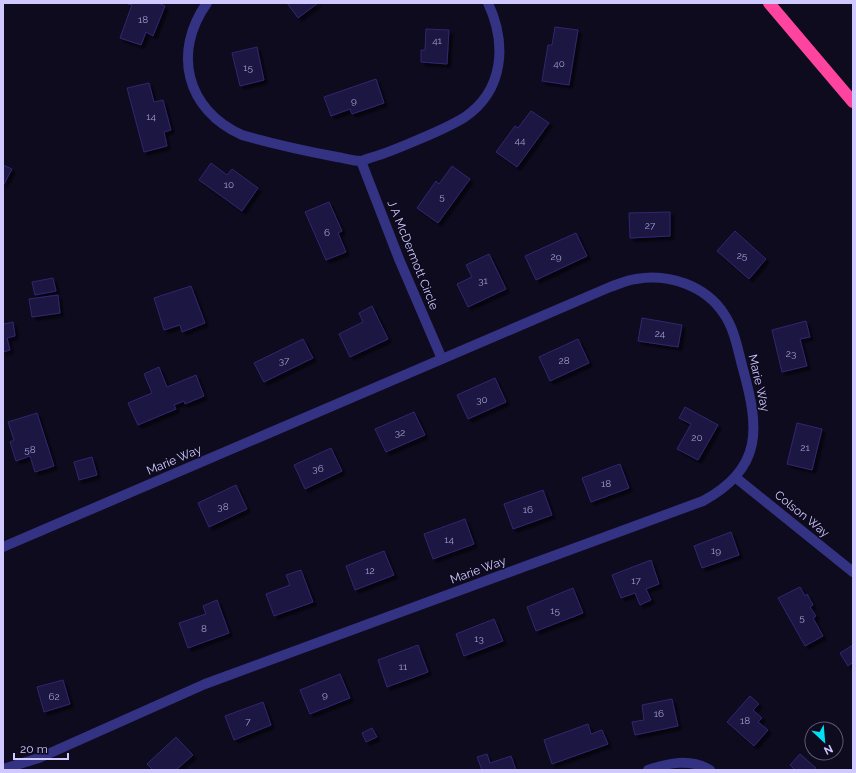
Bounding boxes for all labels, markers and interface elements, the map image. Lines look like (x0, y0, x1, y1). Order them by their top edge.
house number: 18 (138, 14, 148, 25)
house number: 41 (432, 35, 443, 46)
house number: 40 (553, 58, 565, 69)
house number: 15 (243, 62, 253, 73)
house number: 9 (351, 95, 357, 106)
house number: 14 (146, 111, 156, 122)
house number: 44 (515, 135, 526, 146)
house number: 10 (224, 179, 234, 190)
house number: 5 (439, 191, 445, 202)
street label: J A McDermott Circle (385, 198, 441, 312)
house number: 27 (645, 220, 656, 231)
house number: 6 (324, 227, 330, 238)
house number: 25 (737, 250, 748, 261)
house number: 29 (550, 251, 562, 262)
house number: 31 (478, 275, 489, 286)
house number: 24 (655, 328, 666, 339)
house number: 23 (786, 348, 796, 359)
street label: Marie Way (746, 353, 772, 413)
house number: 37 (279, 355, 290, 366)
house number: 28 (558, 355, 570, 366)
house number: 30 (476, 394, 488, 405)
house number: 32 (395, 427, 405, 438)
house number: 20 (691, 432, 703, 443)
street label: Marie Way (144, 442, 204, 478)
house number: 21 (800, 442, 810, 453)
house number: 58 (24, 444, 36, 455)
house number: 36 (312, 463, 324, 474)
house number: 18 (601, 478, 611, 489)
street label: Colson Way (772, 488, 832, 541)
house number: 38 (217, 501, 229, 512)
house number: 16 (523, 504, 533, 515)
house number: 14 (444, 534, 454, 545)
house number: 19 (711, 545, 721, 556)
street label: Marie Way (448, 553, 508, 587)
house number: 12 (365, 565, 375, 576)
house number: 17 (631, 575, 641, 586)
house number: 15 (550, 605, 560, 616)
house number: 5 (799, 612, 805, 623)
house number: 8 (201, 623, 207, 634)
house number: 13 (474, 633, 484, 644)
house number: 11 (399, 661, 408, 672)
house number: 9 (322, 689, 328, 700)
house number: 62 (48, 691, 60, 702)
house number: 16 (654, 708, 664, 719)
house number: 18 (740, 715, 750, 726)
house number: 7 (245, 716, 251, 727)
north arrow (804, 721, 844, 761)
scale bar (14, 735, 68, 761)
text: 20 m (20, 742, 48, 756)
text: N (822, 742, 835, 757)

